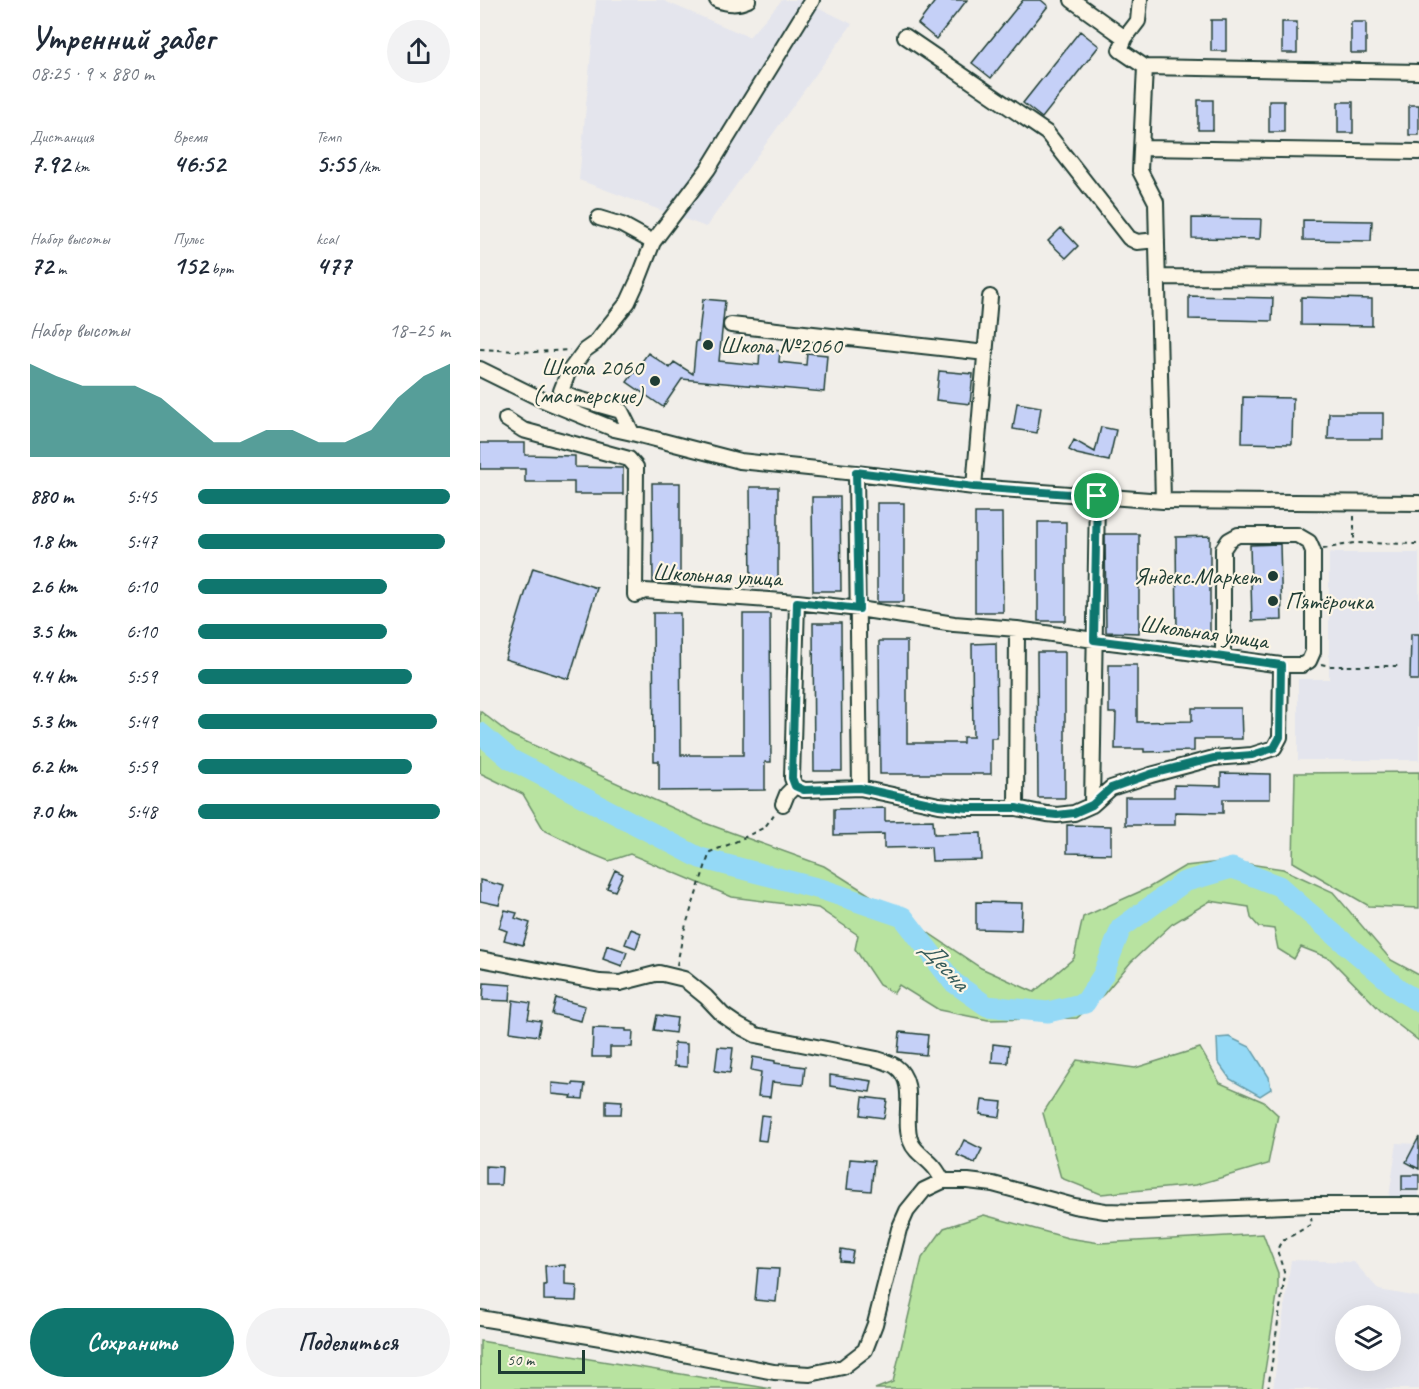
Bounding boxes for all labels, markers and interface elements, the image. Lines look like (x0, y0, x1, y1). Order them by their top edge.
text: Утренний забег (30, 17, 214, 59)
button: share (387, 20, 450, 83)
text: 08:25 · 9 × 880 m (30, 61, 154, 86)
text: Дистанция (30, 127, 94, 147)
text: Время (173, 127, 207, 147)
text: Темп (316, 127, 342, 147)
text: 7.92 (30, 147, 70, 180)
text: 46:52 (173, 147, 225, 180)
text: 5:55 (316, 147, 355, 180)
text: km (70, 157, 89, 177)
text: /km (355, 157, 380, 177)
text: Набор высоты (30, 229, 109, 249)
text: Пульс (173, 229, 204, 249)
text: kcal (316, 229, 337, 249)
text: 72 (30, 249, 53, 282)
text: 152 (173, 249, 208, 282)
text: 477 (316, 249, 351, 282)
text: m (53, 259, 66, 279)
text: bpm (208, 259, 234, 279)
text: Набор высоты (30, 318, 129, 343)
text: 18–25 m (389, 318, 450, 343)
place label: Школа №2060 (720, 330, 844, 360)
marker: Школа №2060 (701, 338, 715, 352)
place label: Школа 2060 (мастерские) (532, 352, 645, 410)
marker: Школа 2060 (мастерские) (648, 374, 662, 388)
pin (1071, 470, 1122, 521)
icon: arrive (1080, 479, 1113, 512)
text: 880 m (30, 484, 73, 509)
text: 5:45 (126, 484, 157, 509)
text: 1.8 km (30, 529, 77, 554)
text: 5:47 (126, 529, 157, 554)
street label: Школьная улица (652, 557, 785, 593)
place label: Яндекс.Маркет (1134, 561, 1262, 591)
marker: Яндекс.Маркет (1266, 569, 1280, 583)
text: 2.6 km (30, 574, 77, 599)
text: 6:10 (126, 574, 157, 599)
place label: Пятёрочка (1285, 586, 1374, 616)
marker: Пятёрочка (1266, 594, 1280, 608)
street label: Школьная улица (1138, 608, 1272, 656)
text: 3.5 km (30, 619, 76, 644)
text: 6:10 (126, 619, 157, 644)
text: 4.4 km (30, 664, 77, 689)
text: 5:59 (126, 664, 157, 689)
text: 5.3 km (30, 709, 76, 734)
text: 5:49 (126, 709, 157, 734)
text: 6.2 km (30, 754, 77, 779)
text: 5:59 (126, 754, 157, 779)
text: 7.0 km (30, 799, 76, 824)
text: 5:48 (126, 799, 157, 824)
water label: Десна (913, 932, 978, 999)
map controls (1335, 1305, 1401, 1371)
button: layers (1335, 1305, 1401, 1371)
button: Сохранить (30, 1308, 234, 1377)
button: Поделиться (246, 1308, 450, 1377)
scale bar (498, 1347, 585, 1374)
text: 50 m (507, 1350, 534, 1370)

